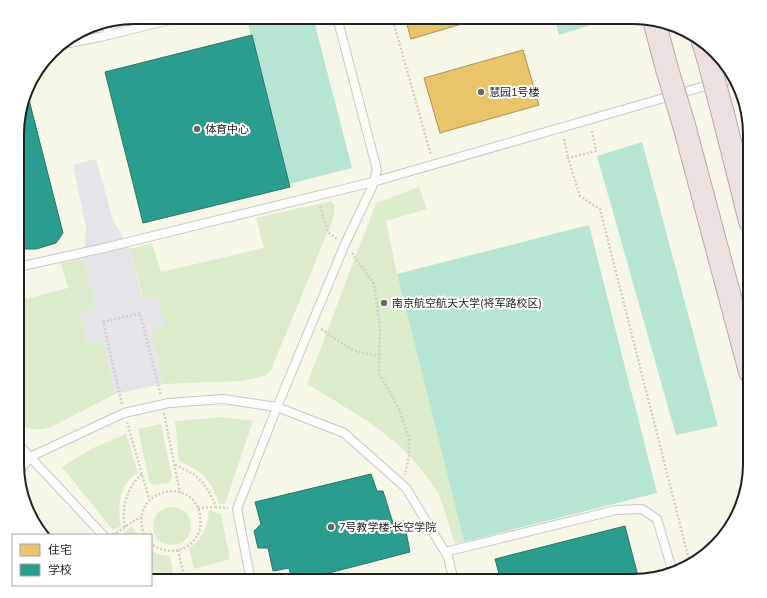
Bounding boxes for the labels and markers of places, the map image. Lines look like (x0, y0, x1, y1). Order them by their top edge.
place label: 慧园1号楼 (489, 85, 540, 99)
marker: 慧园1号楼 (476, 87, 486, 97)
place label: 体育中心 (205, 122, 249, 136)
marker: 体育中心 (192, 124, 202, 134)
place label: 南京航空航天大学(将军路校区) (392, 296, 542, 310)
marker: 南京航空航天大学(将军路校区) (379, 298, 389, 308)
place label: 7号教学楼·长空学院 (339, 520, 436, 534)
marker: 7号教学楼·长空学院 (326, 522, 336, 532)

